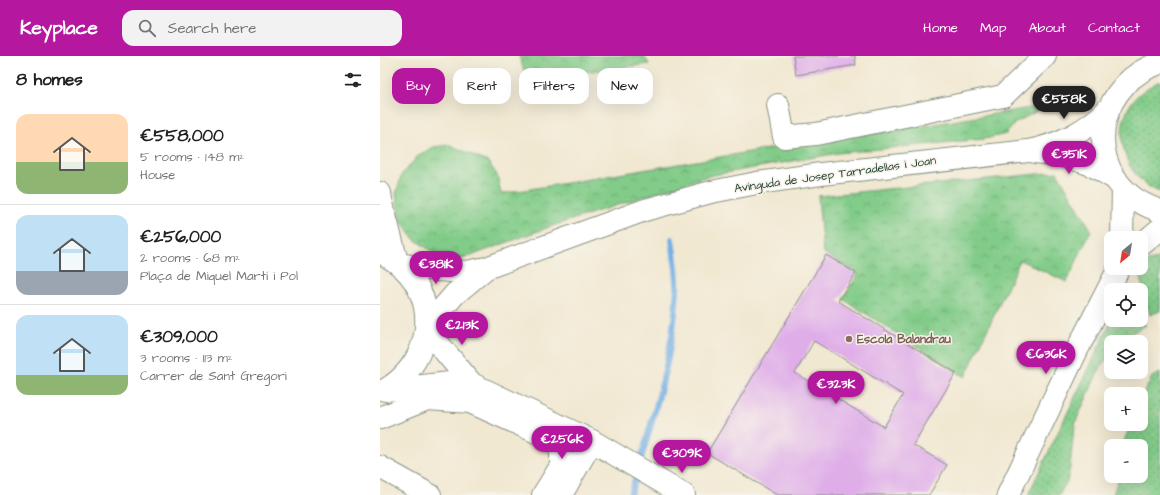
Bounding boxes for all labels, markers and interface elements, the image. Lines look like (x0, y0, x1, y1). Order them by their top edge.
search box (122, 10, 402, 46)
text: Keyplace (20, 15, 98, 42)
icon: search (136, 17, 158, 39)
text: Search here (168, 18, 256, 39)
text: Home (923, 18, 958, 38)
text: Map (980, 18, 1006, 38)
text: About (1028, 18, 1066, 38)
text: Contact (1088, 18, 1140, 38)
text: 8 homes (16, 68, 83, 92)
chip: Buy (392, 68, 445, 104)
chip: Rent (453, 68, 511, 104)
chip: Filters (519, 68, 589, 104)
chip: New (597, 68, 653, 104)
icon: filters (342, 69, 364, 91)
pin: €558K (1036, 86, 1092, 120)
text: €558K (1041, 90, 1087, 108)
text: €558,000 (140, 124, 224, 148)
icon: home (48, 130, 96, 178)
pin: €351K (1041, 141, 1097, 175)
text: €351K (1051, 145, 1087, 163)
text: 5 rooms · 148 m² (140, 148, 244, 166)
street label: Avinguda de Josep Tarradellas i Joan (733, 152, 937, 198)
text: House (140, 166, 175, 184)
text: €256,000 (140, 225, 221, 249)
icon: home (48, 231, 96, 279)
north arrow (1104, 231, 1148, 275)
map controls (1104, 231, 1148, 483)
text: 2 rooms · 68 m² (140, 249, 240, 267)
pin: €381K (408, 251, 464, 285)
text: €381K (419, 255, 453, 273)
text: Plaça de Miquel Martí i Pol (140, 267, 298, 285)
button: locate (1104, 283, 1148, 327)
pin: €213K (434, 312, 490, 346)
text: €213K (445, 316, 479, 334)
text: €309,000 (140, 325, 218, 349)
icon: home (48, 331, 96, 379)
place label: Escola Balandrau (857, 331, 951, 348)
marker: Escola Balandrau (844, 334, 854, 344)
button: layers (1104, 335, 1148, 379)
pin: €636K (1018, 341, 1074, 375)
text: €636K (1025, 345, 1067, 363)
text: 3 rooms · 113 m² (140, 349, 233, 367)
text: Carrer de Sant Gregori (140, 367, 287, 385)
pin: €323K (808, 371, 864, 405)
text: €323K (817, 375, 855, 393)
button: + (1104, 387, 1148, 431)
pin: €256K (534, 426, 590, 460)
text: €256K (541, 430, 584, 448)
button: − (1104, 439, 1148, 483)
pin: €309K (654, 440, 710, 474)
text: €309K (662, 444, 702, 462)

